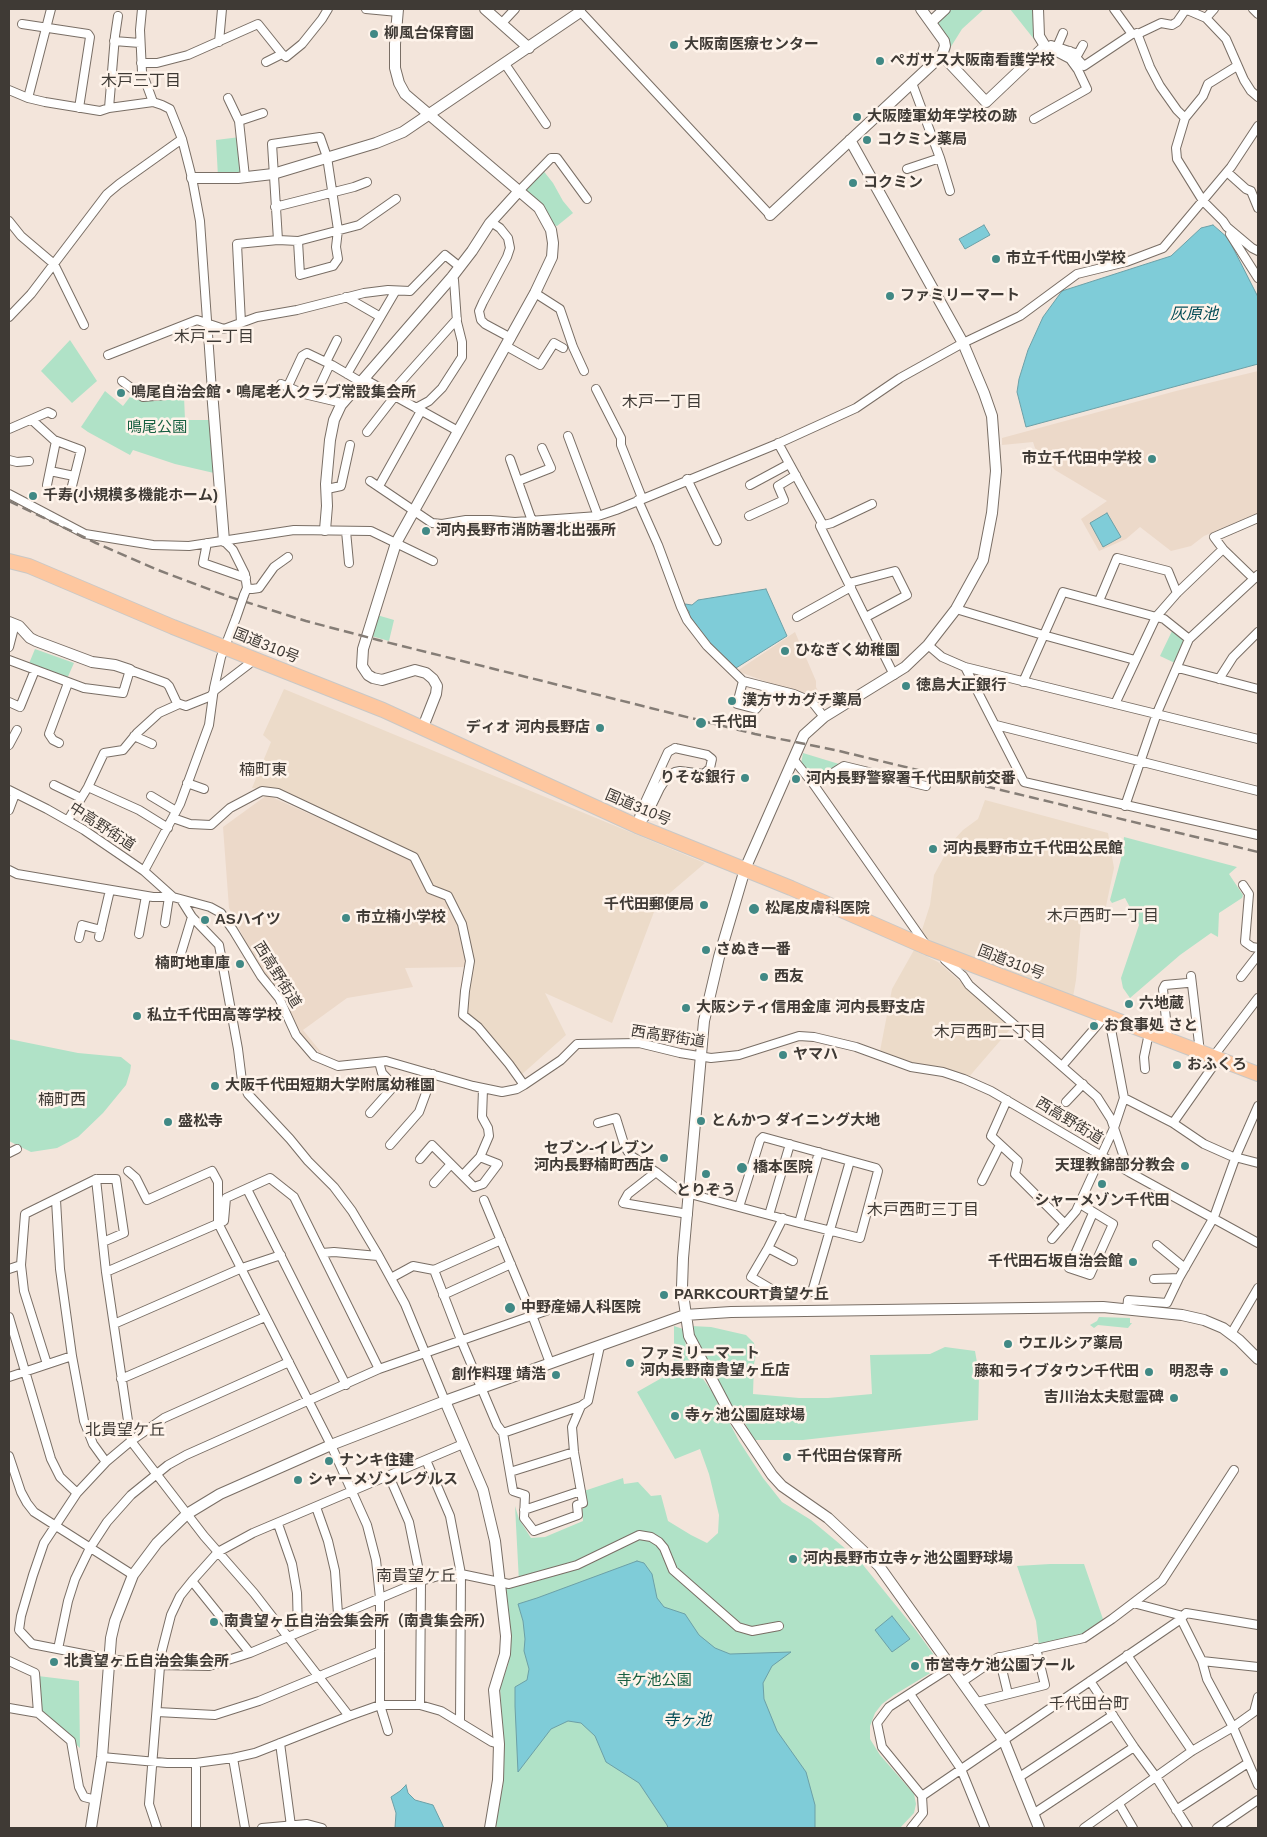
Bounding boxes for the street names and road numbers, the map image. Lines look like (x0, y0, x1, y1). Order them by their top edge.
street label: 国道310号 (230, 625, 302, 667)
street label: 国道310号 (602, 786, 674, 830)
street label: 中高野街道 (66, 799, 138, 855)
street label: 西高野街道 (249, 938, 305, 1012)
street label: 国道310号 (975, 942, 1047, 984)
street label: 西高野街道 (630, 1022, 706, 1052)
street label: 西高野街道 (1032, 1094, 1106, 1148)

